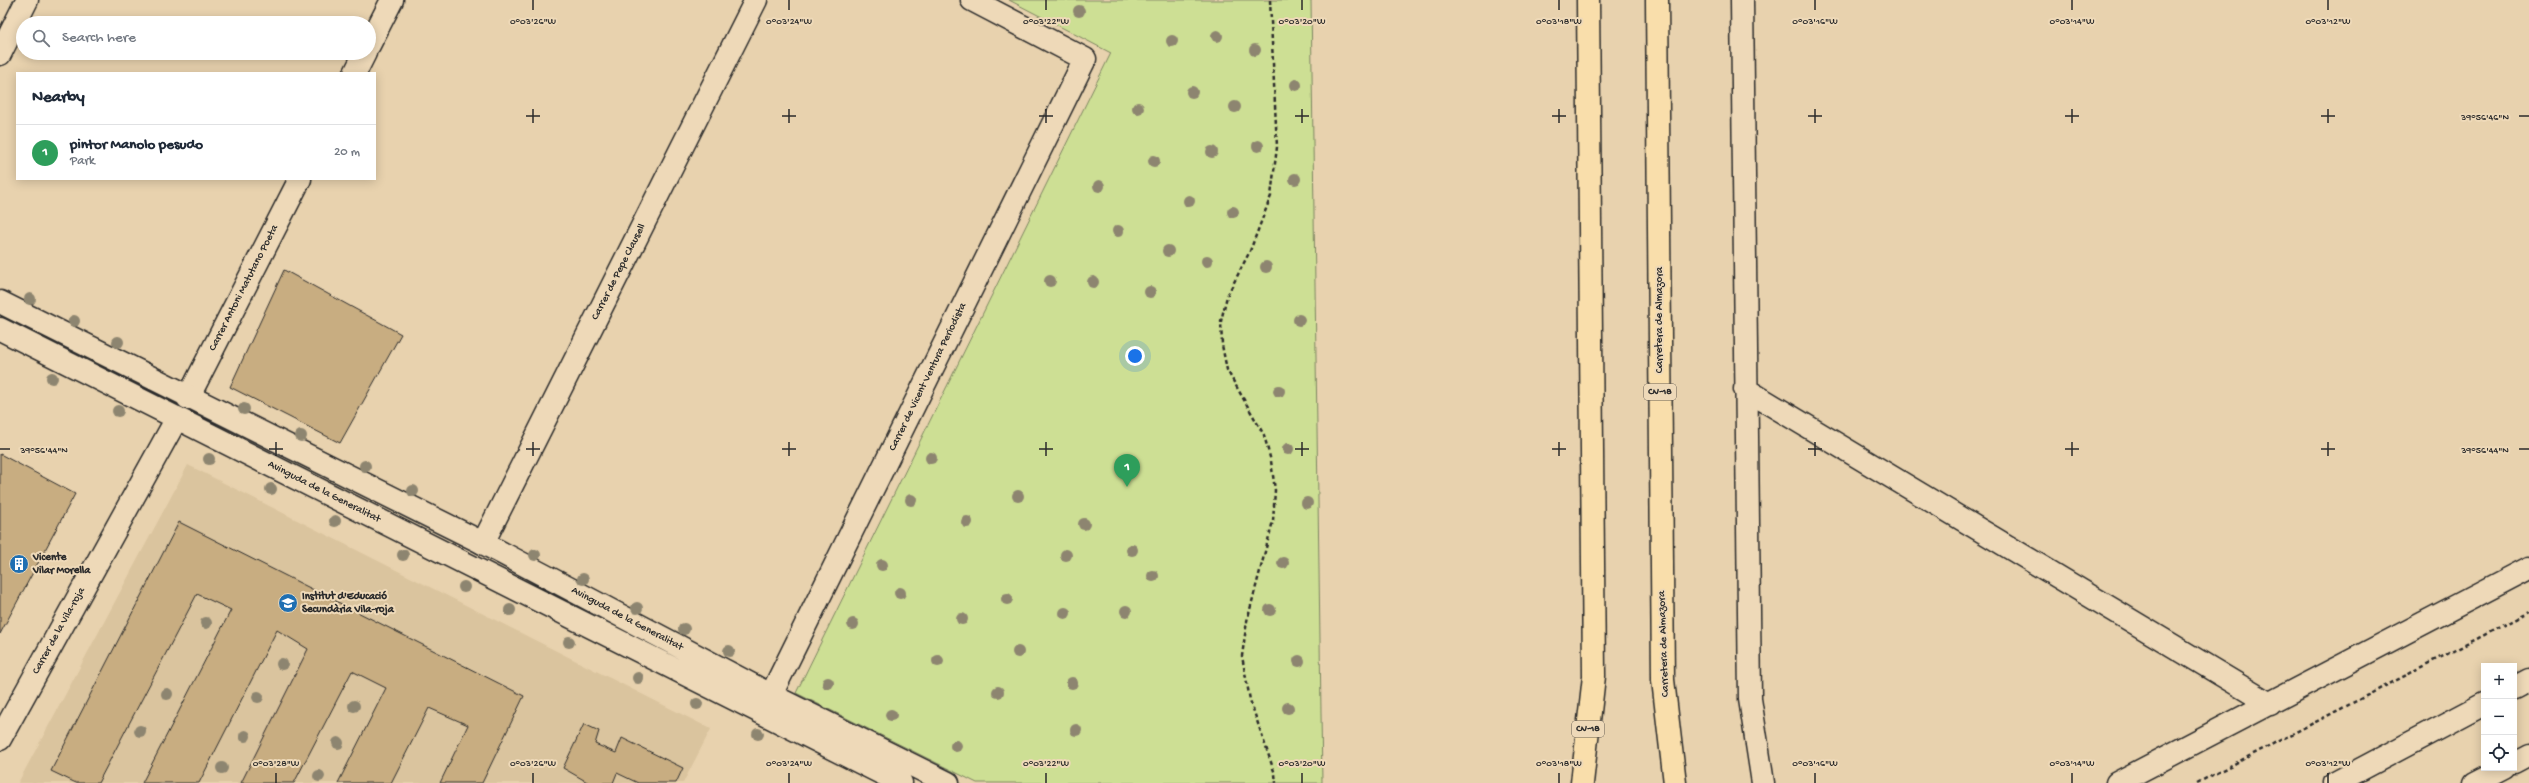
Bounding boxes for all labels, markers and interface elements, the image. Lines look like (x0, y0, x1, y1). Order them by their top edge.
search box (16, 16, 376, 60)
text: 0°03'26"W (510, 16, 557, 28)
text: 0°03'24"W (766, 16, 812, 28)
text: 0°03'22"W (1023, 16, 1070, 28)
text: 0°03'20"W (1279, 16, 1326, 28)
text: 0°03'18"W (1536, 16, 1582, 28)
text: 0°03'16"W (1792, 16, 1838, 28)
text: 0°03'14"W (2049, 16, 2095, 28)
text: 0°03'12"W (2305, 16, 2351, 28)
icon: search (30, 27, 52, 49)
text: Search here (62, 29, 136, 47)
text: Nearby (32, 88, 85, 108)
text: 39°56'46"N (2460, 112, 2509, 124)
text: pintor Manolo pesudo (70, 136, 203, 154)
text: 1 (42, 145, 48, 160)
text: 20 m (334, 145, 360, 160)
text: Park (70, 154, 95, 169)
street label: Carrer de Pepe Clausell (589, 221, 649, 322)
street label: Carrer Antoni Matutano Poeta (207, 222, 281, 353)
street label: Carretera de Almazora (1654, 266, 1666, 373)
street label: Carrer de Vicent Ventura Periodista (887, 300, 970, 453)
your location (1125, 346, 1145, 366)
road number: CV-18 (1644, 384, 1676, 400)
text: 39°56'44"N (19, 445, 68, 457)
text: 39°56'44"N (2460, 445, 2509, 457)
pin: 1 (1114, 454, 1140, 487)
street label: Avinguda de la Generalitat (266, 458, 384, 526)
place label: Vicente Vilar Morella (32, 551, 91, 577)
building icon: Vicente Vilar Morella (8, 553, 30, 575)
street label: Avinguda de la Generalitat (569, 584, 686, 654)
street label: Carrer de la Vila-roja (30, 585, 88, 676)
place label: Institut d'Educació Secundària Vila-roja (302, 590, 395, 616)
street label: Carretera de Almazora (1656, 590, 1672, 697)
school or university icon: Institut d'Educació Secundària Vila-roja (277, 592, 299, 614)
map controls (2481, 663, 2517, 771)
button: + (2481, 663, 2517, 699)
button: − (2481, 699, 2517, 735)
road number: CV-18 (1572, 721, 1604, 737)
button: locate (2481, 735, 2517, 771)
text: 0°03'28"W (253, 758, 300, 770)
text: 0°03'26"W (510, 758, 557, 770)
text: 0°03'24"W (766, 758, 812, 770)
text: 0°03'22"W (1023, 758, 1070, 770)
text: 0°03'20"W (1279, 758, 1326, 770)
text: 0°03'18"W (1536, 758, 1582, 770)
text: 0°03'16"W (1792, 758, 1838, 770)
text: 0°03'14"W (2049, 758, 2095, 770)
text: 0°03'12"W (2305, 758, 2351, 770)

